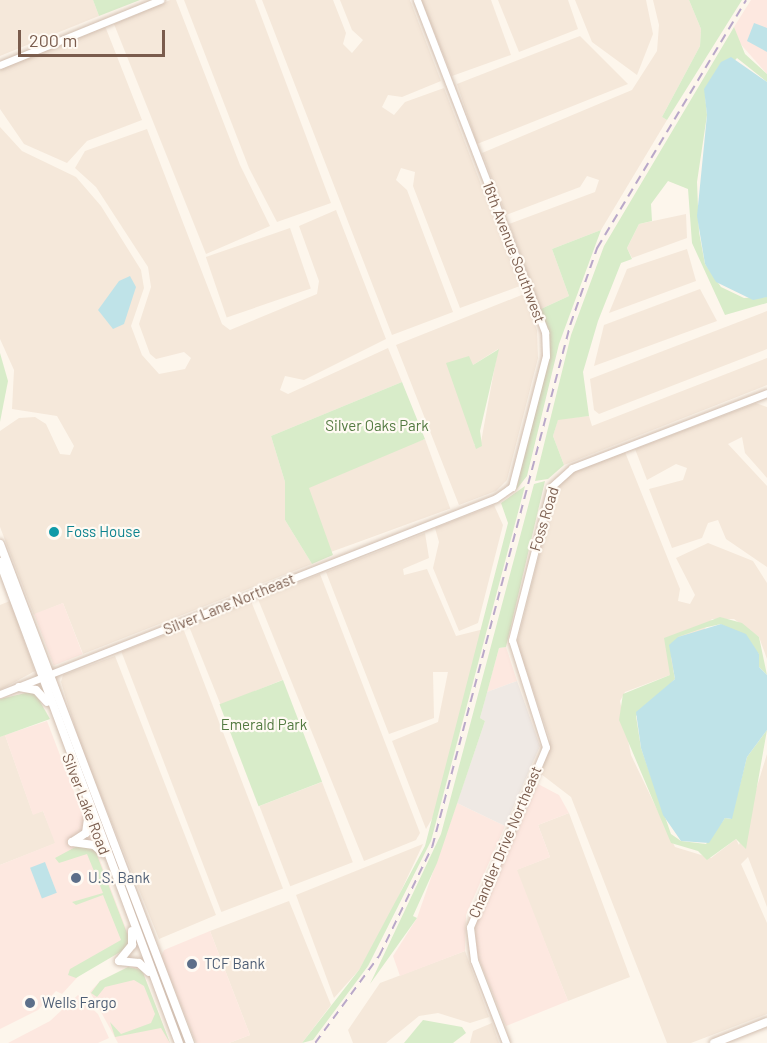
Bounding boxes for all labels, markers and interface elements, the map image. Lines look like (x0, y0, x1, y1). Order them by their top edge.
scale bar (21, 18, 168, 56)
text: 200 m (29, 29, 77, 51)
street label: 16th Avenue Southwest (479, 179, 549, 325)
park label: Silver Oaks Park (325, 417, 429, 435)
street label: Foss Road (526, 485, 562, 553)
place label: Foss House (66, 523, 141, 541)
marker: Foss House (47, 525, 61, 539)
street label: Silver Lane Northeast (161, 569, 297, 639)
park label: Emerald Park (221, 716, 307, 734)
street label: Silver Lake Road (58, 751, 114, 857)
street label: Chandler Drive Northeast (465, 763, 545, 921)
place label: U.S. Bank (88, 869, 150, 887)
marker: U.S. Bank (69, 871, 83, 885)
place label: TCF Bank (204, 955, 265, 973)
marker: TCF Bank (185, 957, 199, 971)
place label: Wells Fargo (42, 994, 117, 1012)
marker: Wells Fargo (23, 996, 37, 1010)

